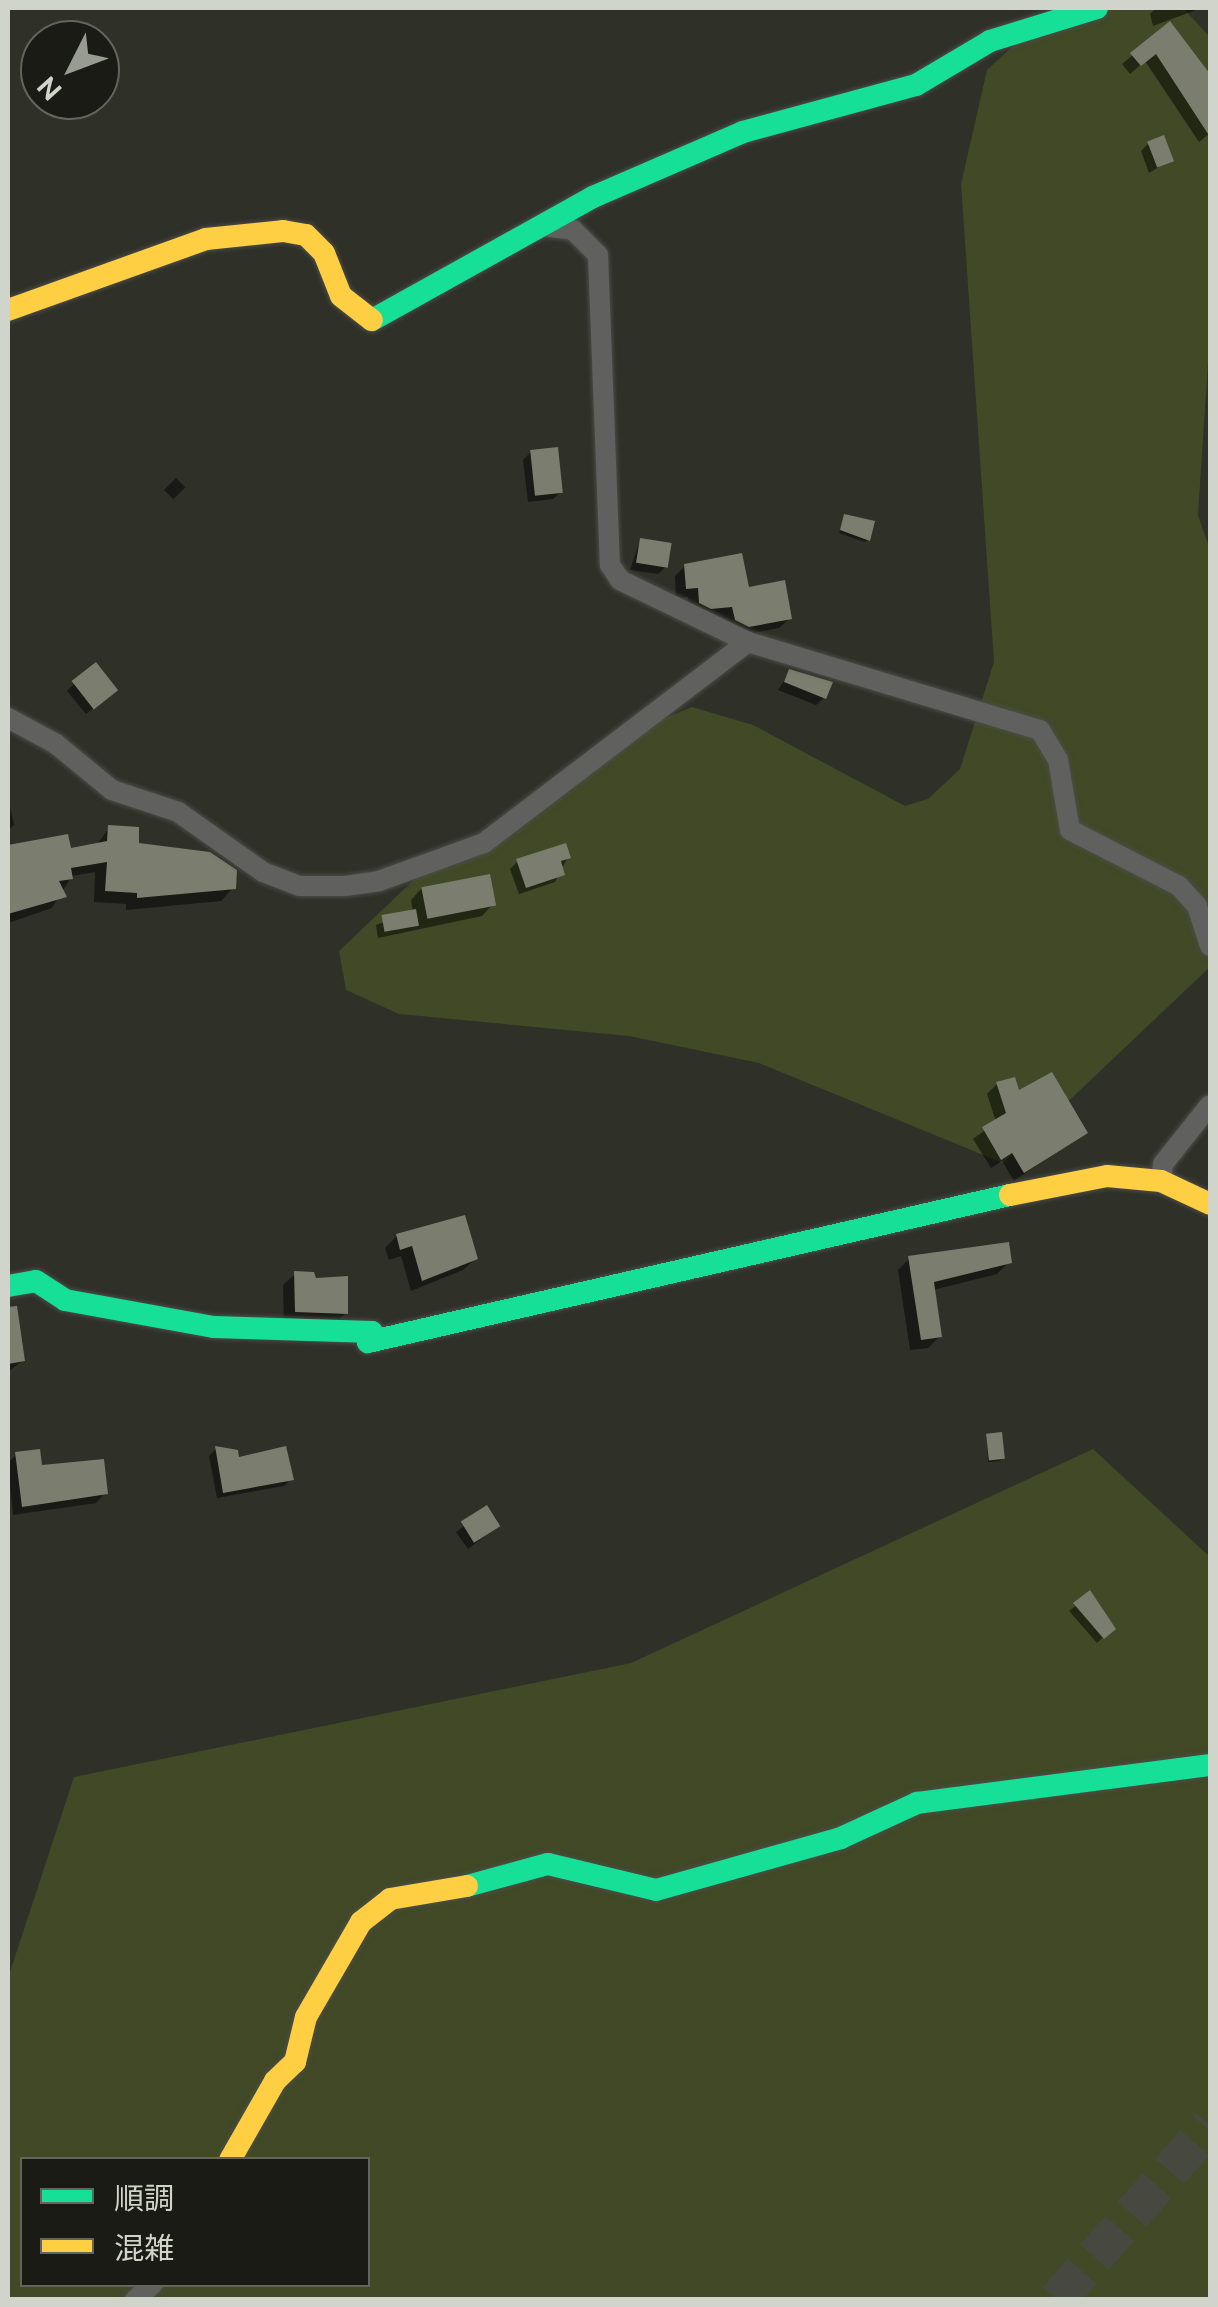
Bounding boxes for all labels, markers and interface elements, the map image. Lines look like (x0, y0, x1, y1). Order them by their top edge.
north arrow (20, 20, 120, 120)
text: N (30, 71, 67, 107)
legend (20, 2157, 370, 2287)
text: 順調 (114, 2181, 174, 2215)
text: 混雑 (114, 2231, 174, 2265)

